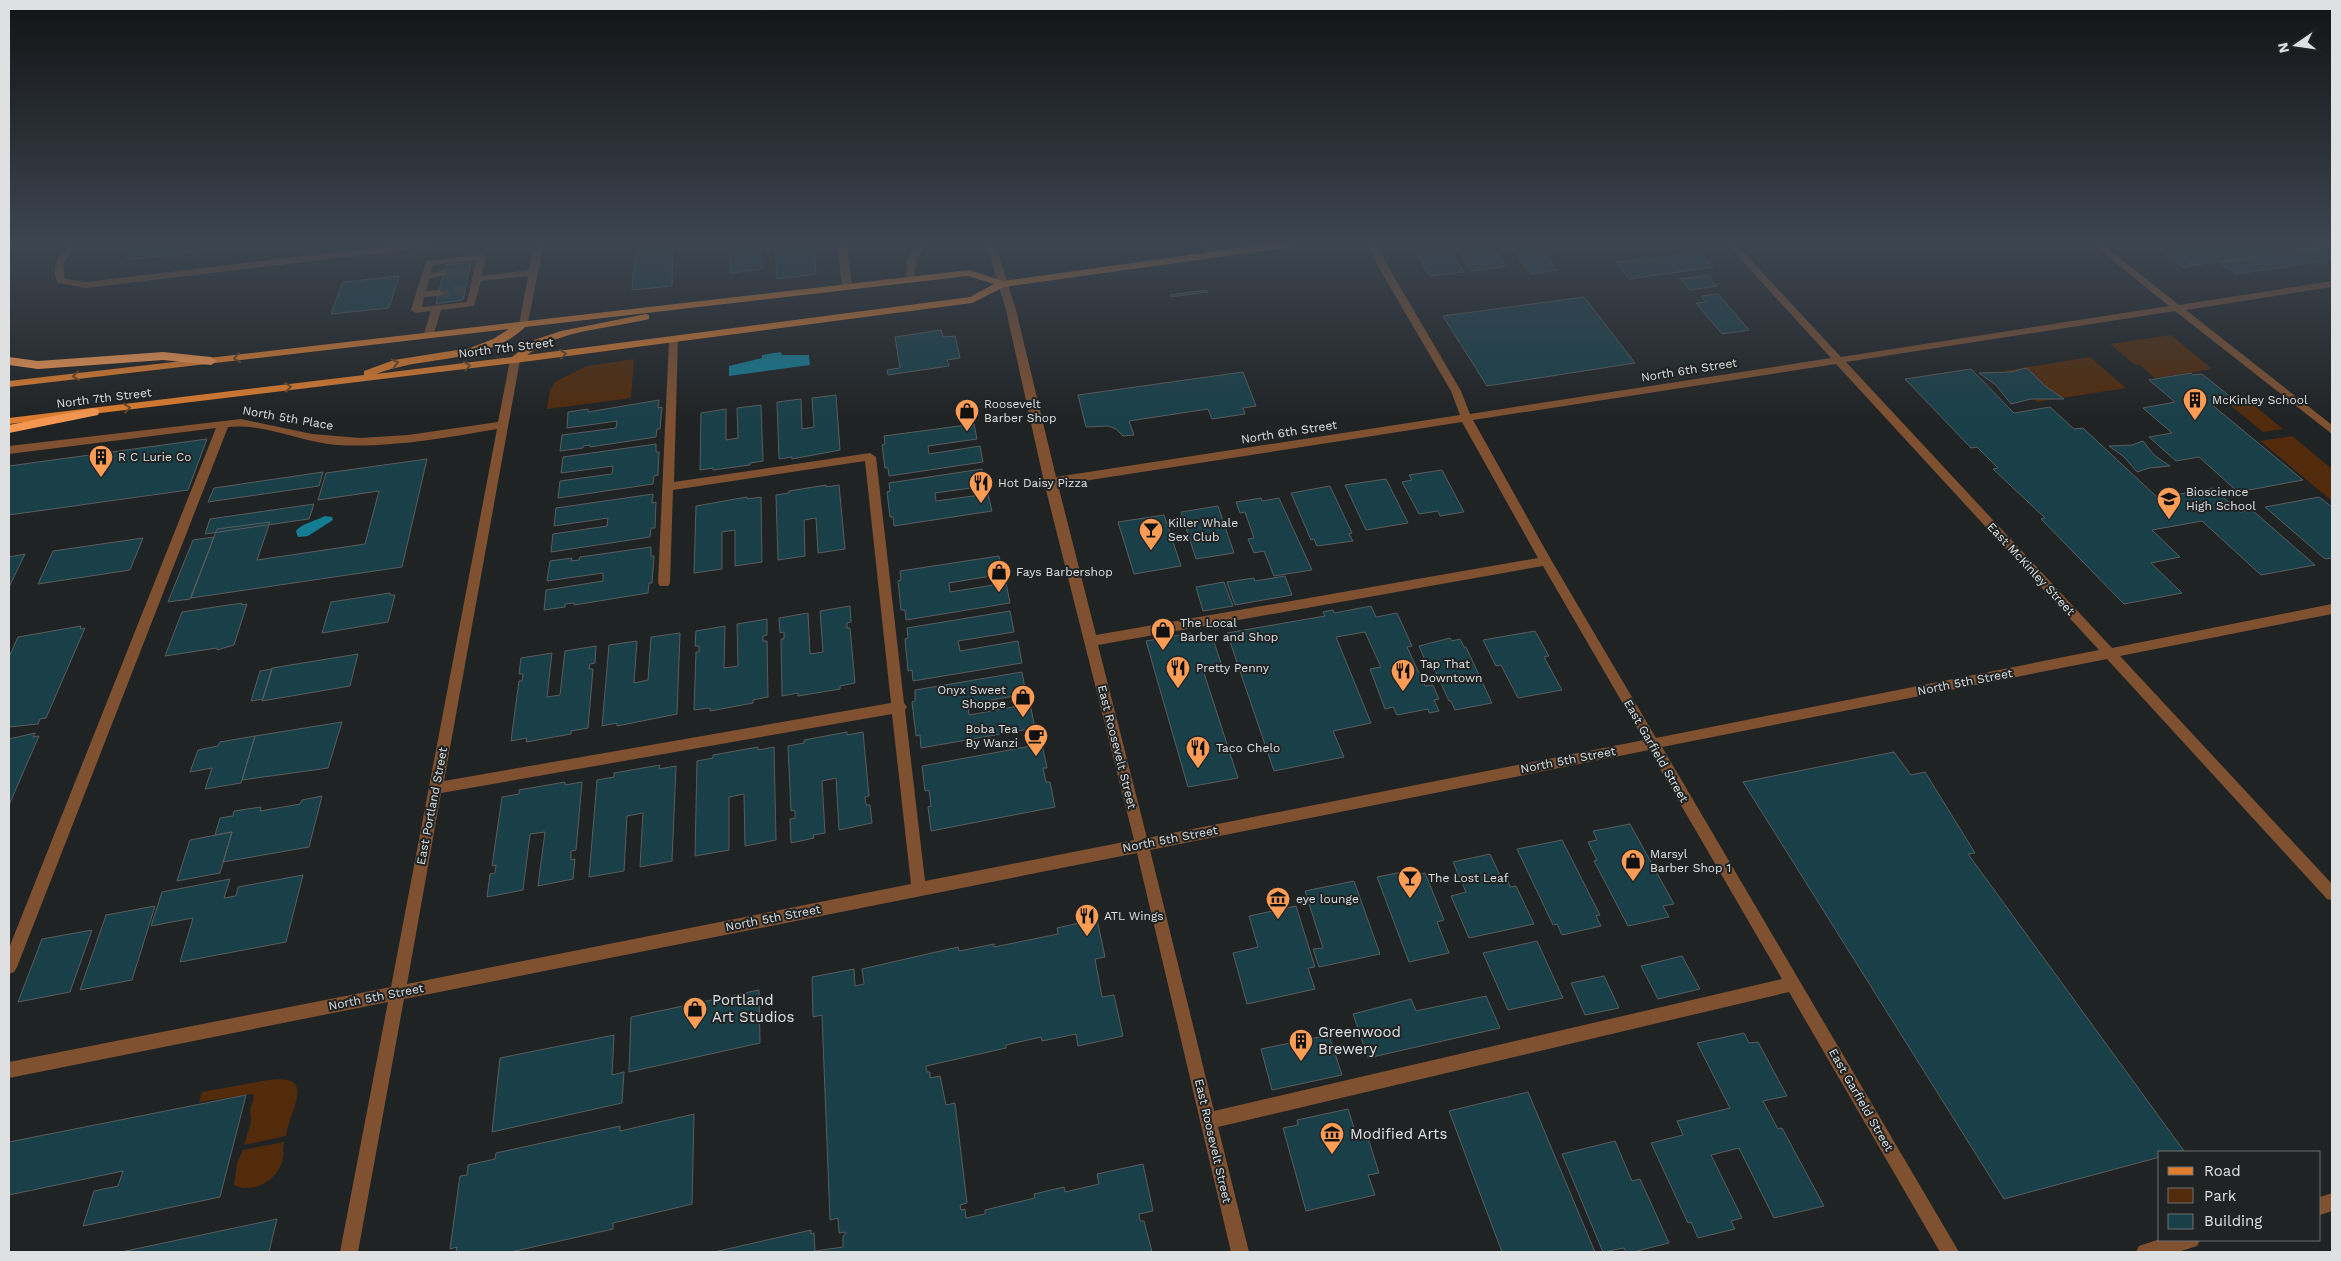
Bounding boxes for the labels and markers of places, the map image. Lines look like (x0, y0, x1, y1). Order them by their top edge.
building icon: McKinley School (2182, 387, 2208, 421)
place label: McKinley School (2212, 393, 2308, 407)
place label: Roosevelt Barber Shop (984, 397, 1057, 425)
shop icon: Roosevelt Barber Shop (954, 398, 980, 432)
building icon: R C Lurie Co (88, 444, 114, 478)
place label: R C Lurie Co (118, 450, 191, 464)
restaurant icon: Hot Daisy Pizza (968, 470, 994, 504)
place label: Hot Daisy Pizza (998, 476, 1088, 490)
place label: Bioscience High School (2186, 485, 2256, 513)
school or university icon: Bioscience High School (2156, 486, 2182, 520)
place label: Killer Whale Sex Club (1168, 516, 1238, 544)
bar icon: Killer Whale Sex Club (1138, 517, 1164, 551)
shop icon: Fays Barbershop (986, 559, 1012, 593)
place label: Fays Barbershop (1016, 565, 1113, 579)
place label: The Local Barber and Shop (1180, 616, 1278, 644)
shop icon: The Local Barber and Shop (1150, 617, 1176, 651)
restaurant icon: Pretty Penny (1165, 655, 1191, 689)
place label: Tap That Downtown (1420, 657, 1483, 685)
restaurant icon: Tap That Downtown (1390, 658, 1416, 692)
place label: Pretty Penny (1196, 661, 1270, 675)
place label: Onyx Sweet Shoppe (937, 683, 1006, 711)
shop icon: Onyx Sweet Shoppe (1010, 684, 1036, 718)
place label: Boba Tea By Wanzi (966, 722, 1018, 750)
cafe icon: Boba Tea By Wanzi (1023, 723, 1049, 757)
restaurant icon: Taco Chelo (1185, 735, 1211, 769)
place label: Taco Chelo (1216, 741, 1280, 755)
place label: Marsyl Barber Shop 1 (1650, 847, 1731, 875)
shop icon: Marsyl Barber Shop 1 (1620, 848, 1646, 882)
bar icon: The Lost Leaf (1397, 865, 1423, 899)
place label: The Lost Leaf (1428, 871, 1509, 885)
museum icon: eye lounge (1265, 886, 1291, 920)
place label: eye lounge (1296, 892, 1359, 906)
restaurant icon: ATL Wings (1074, 903, 1100, 937)
place label: ATL Wings (1104, 909, 1164, 923)
place label: Portland Art Studios (712, 991, 795, 1026)
shop icon: Portland Art Studios (682, 996, 708, 1030)
place label: Greenwood Brewery (1318, 1023, 1401, 1058)
building icon: Greenwood Brewery (1288, 1028, 1314, 1062)
museum icon: Modified Arts (1319, 1121, 1345, 1155)
place label: Modified Arts (1350, 1125, 1447, 1143)

